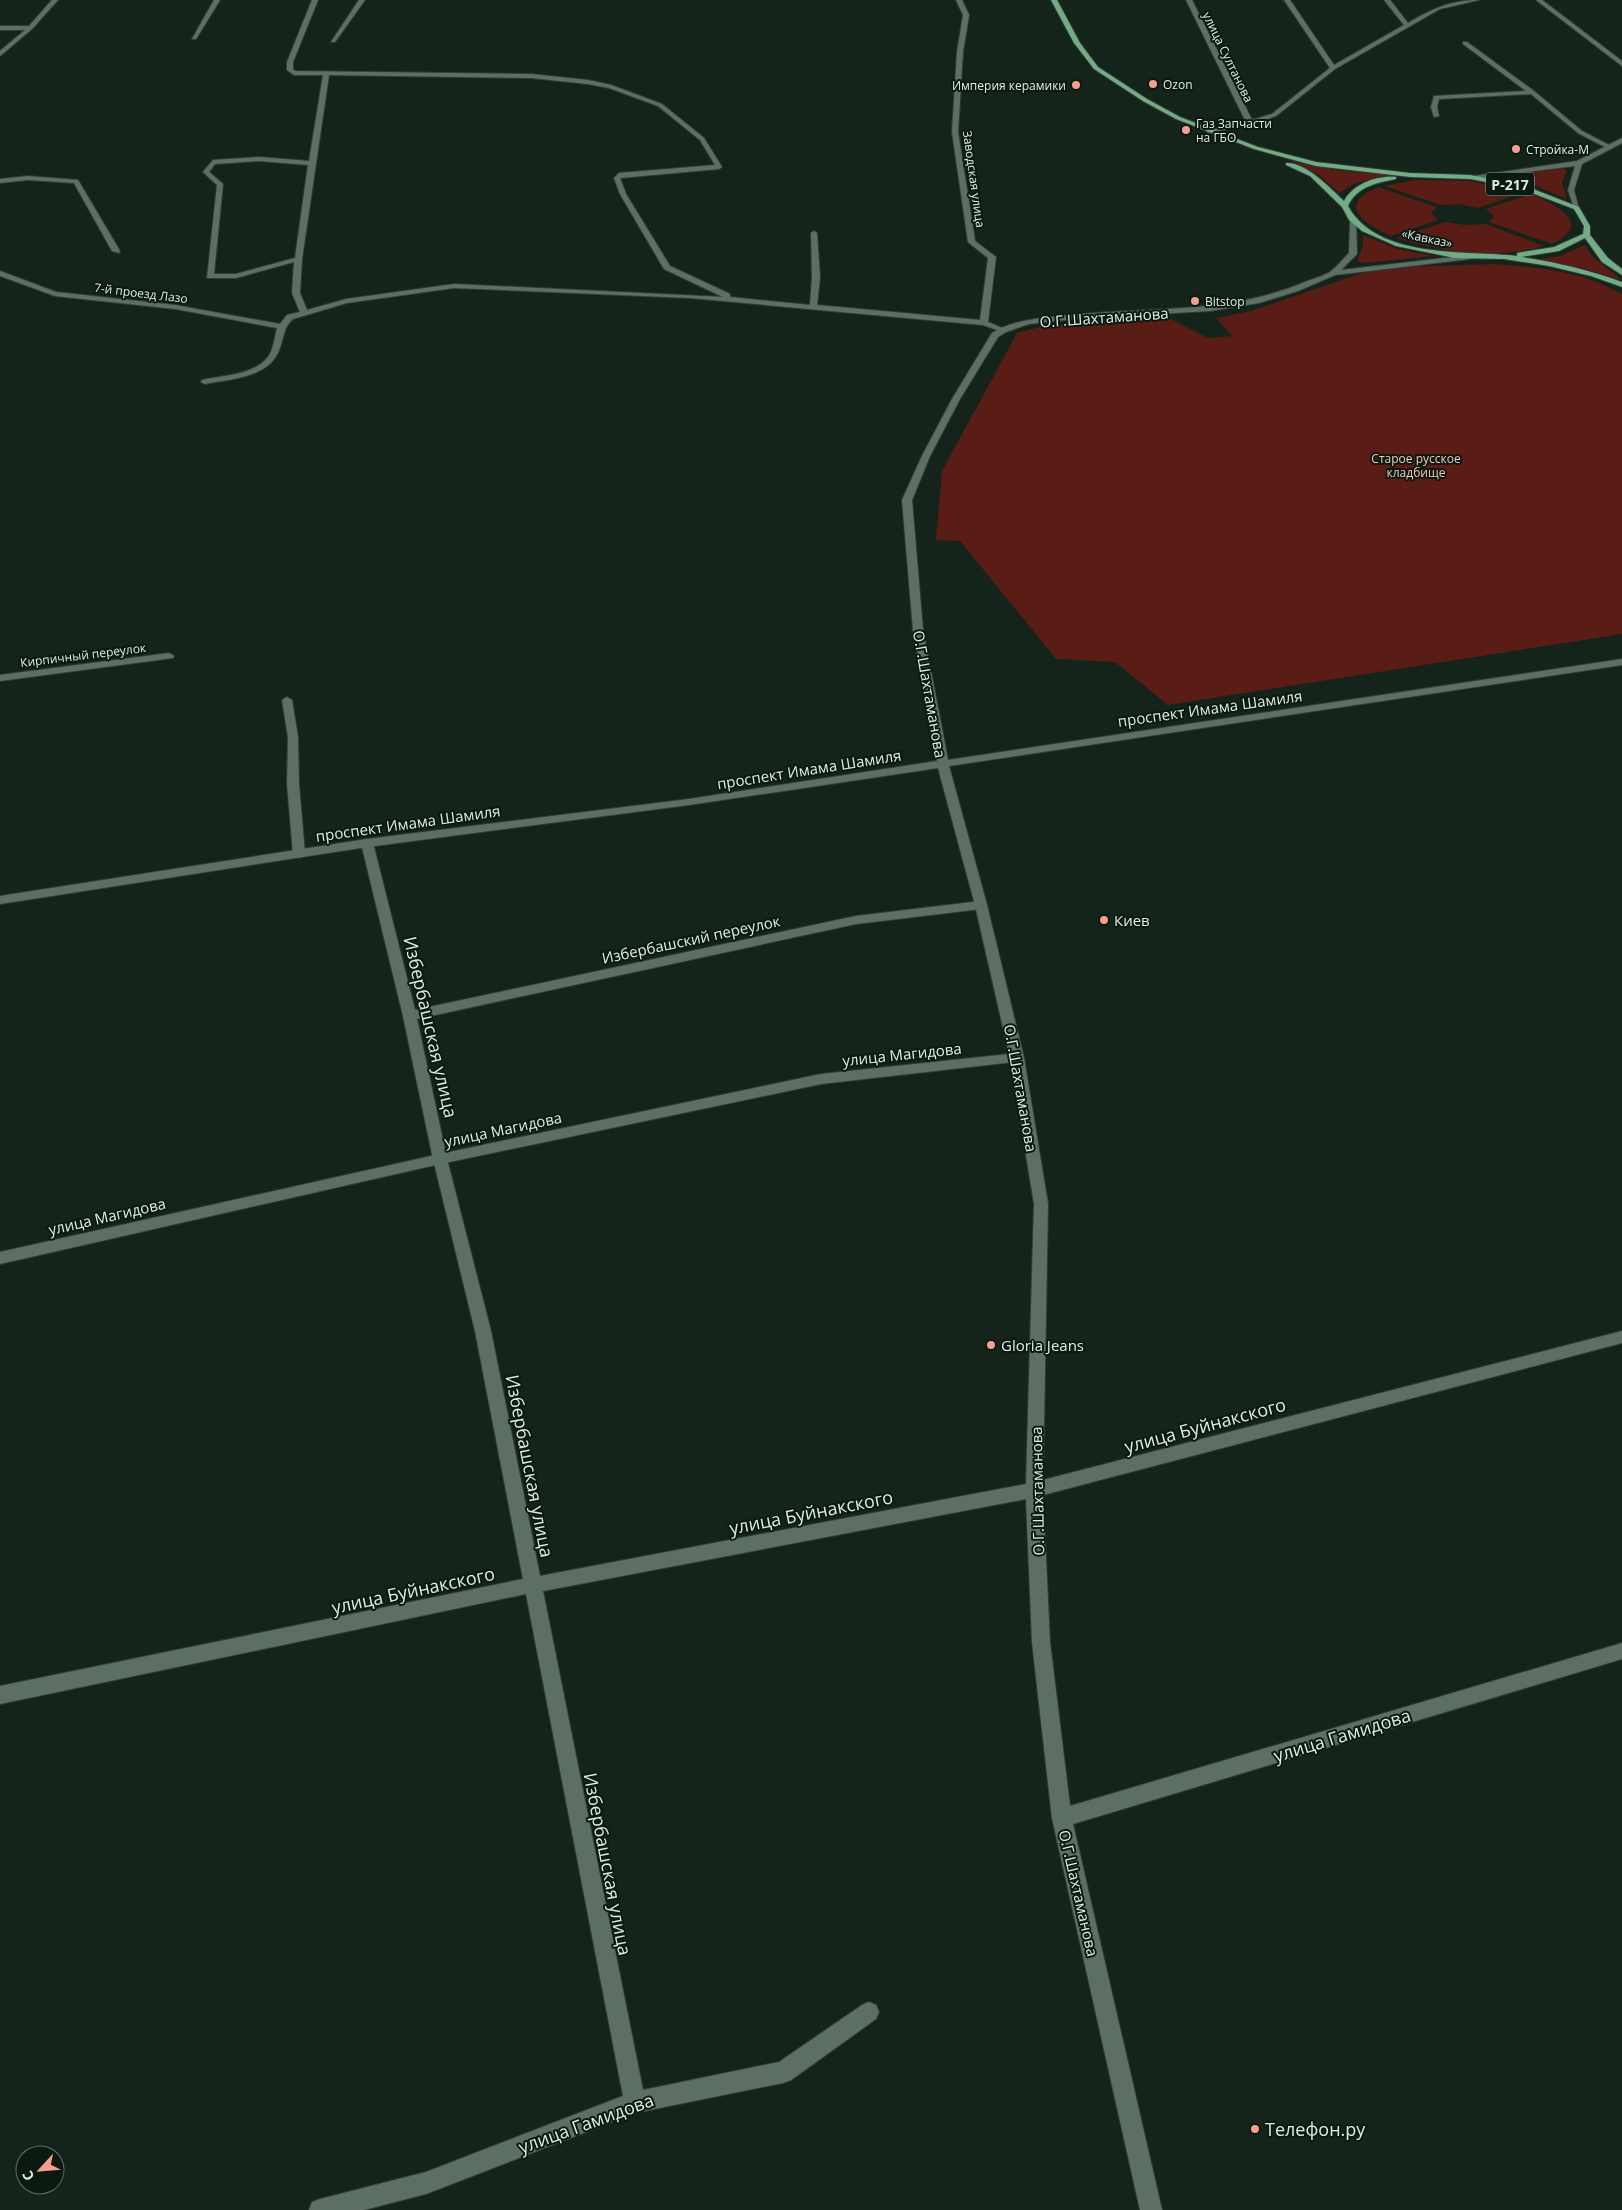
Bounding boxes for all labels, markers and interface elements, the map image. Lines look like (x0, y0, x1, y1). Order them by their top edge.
street label: улица Султанова (1199, 9, 1257, 105)
place label: Ozon (1163, 76, 1193, 93)
place label: Империя керамики (952, 77, 1066, 94)
marker: Ozon (1147, 78, 1159, 90)
marker: Империя керамики (1070, 79, 1082, 91)
place label: Газ Запчасти на ГБО (1196, 115, 1272, 146)
marker: Газ Запчасти на ГБО (1180, 124, 1192, 136)
street label: Заводская улица (959, 129, 989, 229)
place label: Стройка-М (1526, 141, 1589, 158)
marker: Стройка-М (1510, 143, 1522, 155)
road number: Р-217 (1486, 172, 1534, 195)
street label: «Кавказ» (1400, 224, 1454, 252)
street label: 7-й проезд Лазо (93, 279, 189, 307)
place label: Bitstop (1205, 293, 1245, 310)
marker: Bitstop (1189, 295, 1201, 307)
street label: О.Г.Шахтаманова (1039, 303, 1169, 331)
park label: Старое русское кладбище (1371, 450, 1461, 481)
street label: О.Г.Шахтаманова (909, 629, 951, 759)
street label: Кирпичный переулок (19, 639, 148, 671)
street label: проспект Имама Шамиля (1116, 685, 1304, 731)
street label: проспект Имама Шамиля (715, 745, 903, 793)
street label: проспект Имама Шамиля (314, 800, 502, 846)
street label: Избербашский переулок (600, 910, 782, 968)
place label: Киев (1114, 910, 1150, 930)
marker: Киев (1098, 914, 1110, 926)
street label: Избербашская улица (398, 934, 464, 1120)
street label: О.Г.Шахтаманова (1000, 1023, 1042, 1153)
street label: улица Магидова (841, 1038, 963, 1070)
street label: улица Магидова (442, 1107, 564, 1151)
street label: улица Магидова (46, 1193, 168, 1239)
place label: Gloria Jeans (1001, 1335, 1084, 1355)
marker: Gloria Jeans (985, 1339, 997, 1351)
street label: Избербашская улица (501, 1373, 559, 1559)
street label: улица Буйнакского (1122, 1392, 1288, 1458)
street label: О.Г.Шахтаманова (1026, 1426, 1048, 1556)
street label: улица Буйнакского (727, 1484, 895, 1540)
street label: улица Буйнакского (329, 1561, 497, 1619)
street label: улица Гамидова (1270, 1703, 1414, 1767)
street label: Избербашская улица (579, 1771, 637, 1957)
street label: О.Г.Шахтаманова (1055, 1828, 1103, 1958)
street label: улица Гамидова (515, 2087, 657, 2159)
place label: Телефон.ру (1265, 2117, 1366, 2141)
marker: Телефон.ру (1249, 2123, 1261, 2135)
north arrow (15, 2145, 65, 2195)
text: С (17, 2168, 38, 2184)

